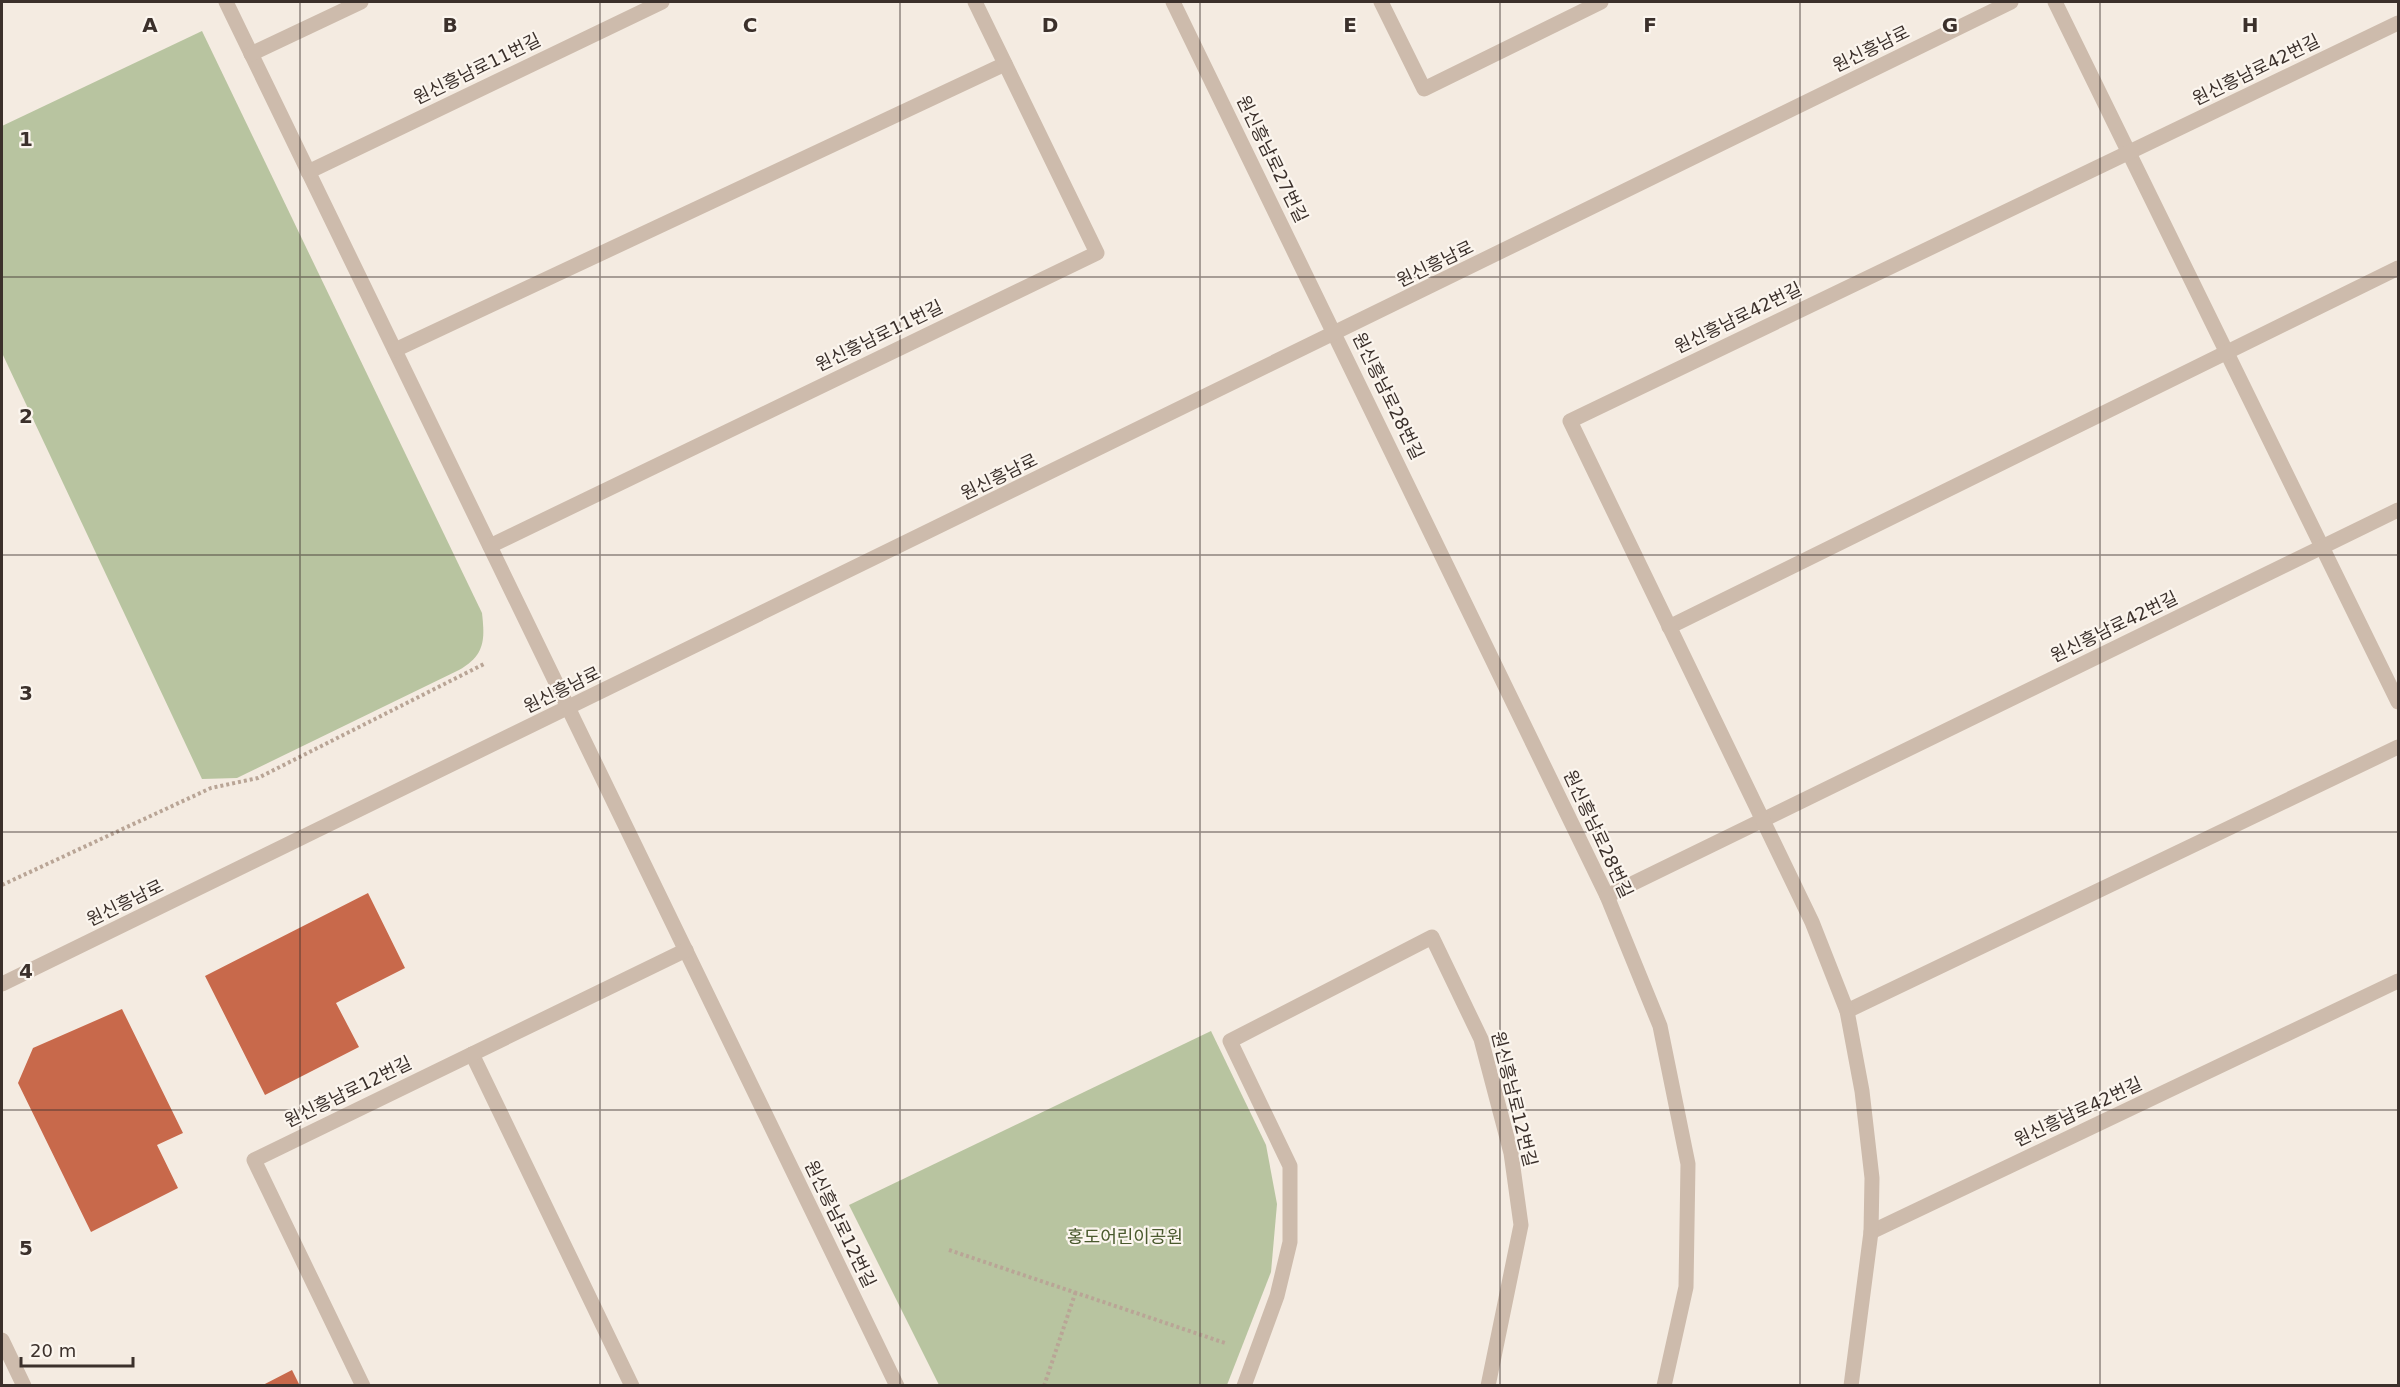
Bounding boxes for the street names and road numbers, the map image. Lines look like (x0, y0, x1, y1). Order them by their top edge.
street label: 원신흥남로 (1829, 21, 1913, 76)
street label: 원신흥남로11번길 (410, 29, 544, 108)
street label: 원신흥남로42번길 (2189, 30, 2323, 109)
street label: 원신흥남로27번길 (1233, 92, 1312, 226)
street label: 원신흥남로 (1393, 236, 1477, 291)
street label: 원신흥남로42번길 (1671, 278, 1805, 357)
street label: 원신흥남로11번길 (812, 296, 946, 375)
street label: 원신흥남로28번길 (1349, 329, 1428, 463)
street label: 원신흥남로 (957, 449, 1041, 504)
street label: 원신흥남로42번길 (2047, 587, 2181, 666)
street label: 원신흥남로 (520, 662, 604, 717)
street label: 원신흥남로28번길 (1560, 766, 1637, 901)
street label: 원신흥남로 (83, 875, 167, 930)
street label: 원신흥남로12번길 (1488, 1029, 1541, 1169)
street label: 원신흥남로12번길 (281, 1052, 415, 1131)
street label: 원신흥남로42번길 (2010, 1073, 2145, 1150)
street label: 원신흥남로12번길 (801, 1157, 880, 1291)

